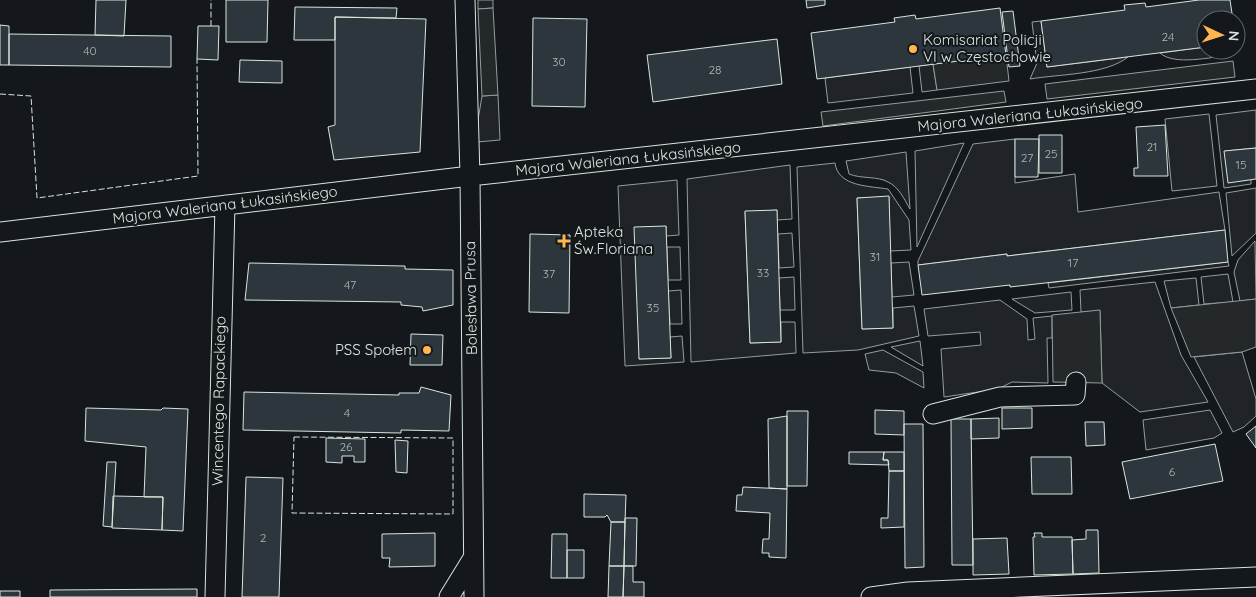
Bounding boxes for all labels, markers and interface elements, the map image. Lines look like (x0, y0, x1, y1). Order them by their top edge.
north arrow (1196, 10, 1246, 60)
house number: 24 (1162, 29, 1174, 44)
place label: Komisariat Policji VI w Częstochowie (923, 30, 1051, 66)
text: N (1225, 30, 1243, 42)
house number: 40 (83, 43, 97, 58)
marker: Komisariat Policji VI w Częstochowie (907, 43, 919, 55)
house number: 30 (552, 54, 566, 69)
house number: 28 (708, 62, 722, 77)
street label: Majora Waleriana Łukasińskiego (916, 93, 1144, 136)
street label: Majora Waleriana Łukasińskiego (514, 137, 742, 180)
house number: 21 (1146, 139, 1158, 154)
house number: 25 (1044, 146, 1058, 161)
house number: 27 (1021, 150, 1033, 165)
house number: 15 (1236, 157, 1246, 172)
street label: Majora Waleriana Łukasińskiego (111, 181, 339, 228)
place label: Apteka Św.Floriana (574, 222, 653, 258)
marker: Apteka Św.Floriana (558, 235, 570, 247)
street label: Bolesława Prusa (460, 241, 481, 355)
house number: 31 (870, 249, 880, 264)
house number: 17 (1068, 255, 1078, 270)
house number: 33 (757, 265, 769, 280)
house number: 37 (543, 266, 555, 281)
house number: 47 (344, 277, 356, 292)
house number: 35 (647, 300, 659, 315)
street label: Wincentego Rapackiego (208, 316, 229, 486)
place label: PSS Społem (335, 340, 417, 359)
marker: PSS Społem (421, 344, 433, 356)
house number: 4 (344, 405, 350, 420)
house number: 26 (339, 439, 353, 454)
house number: 6 (1169, 464, 1176, 479)
house number: 2 (260, 530, 267, 545)

